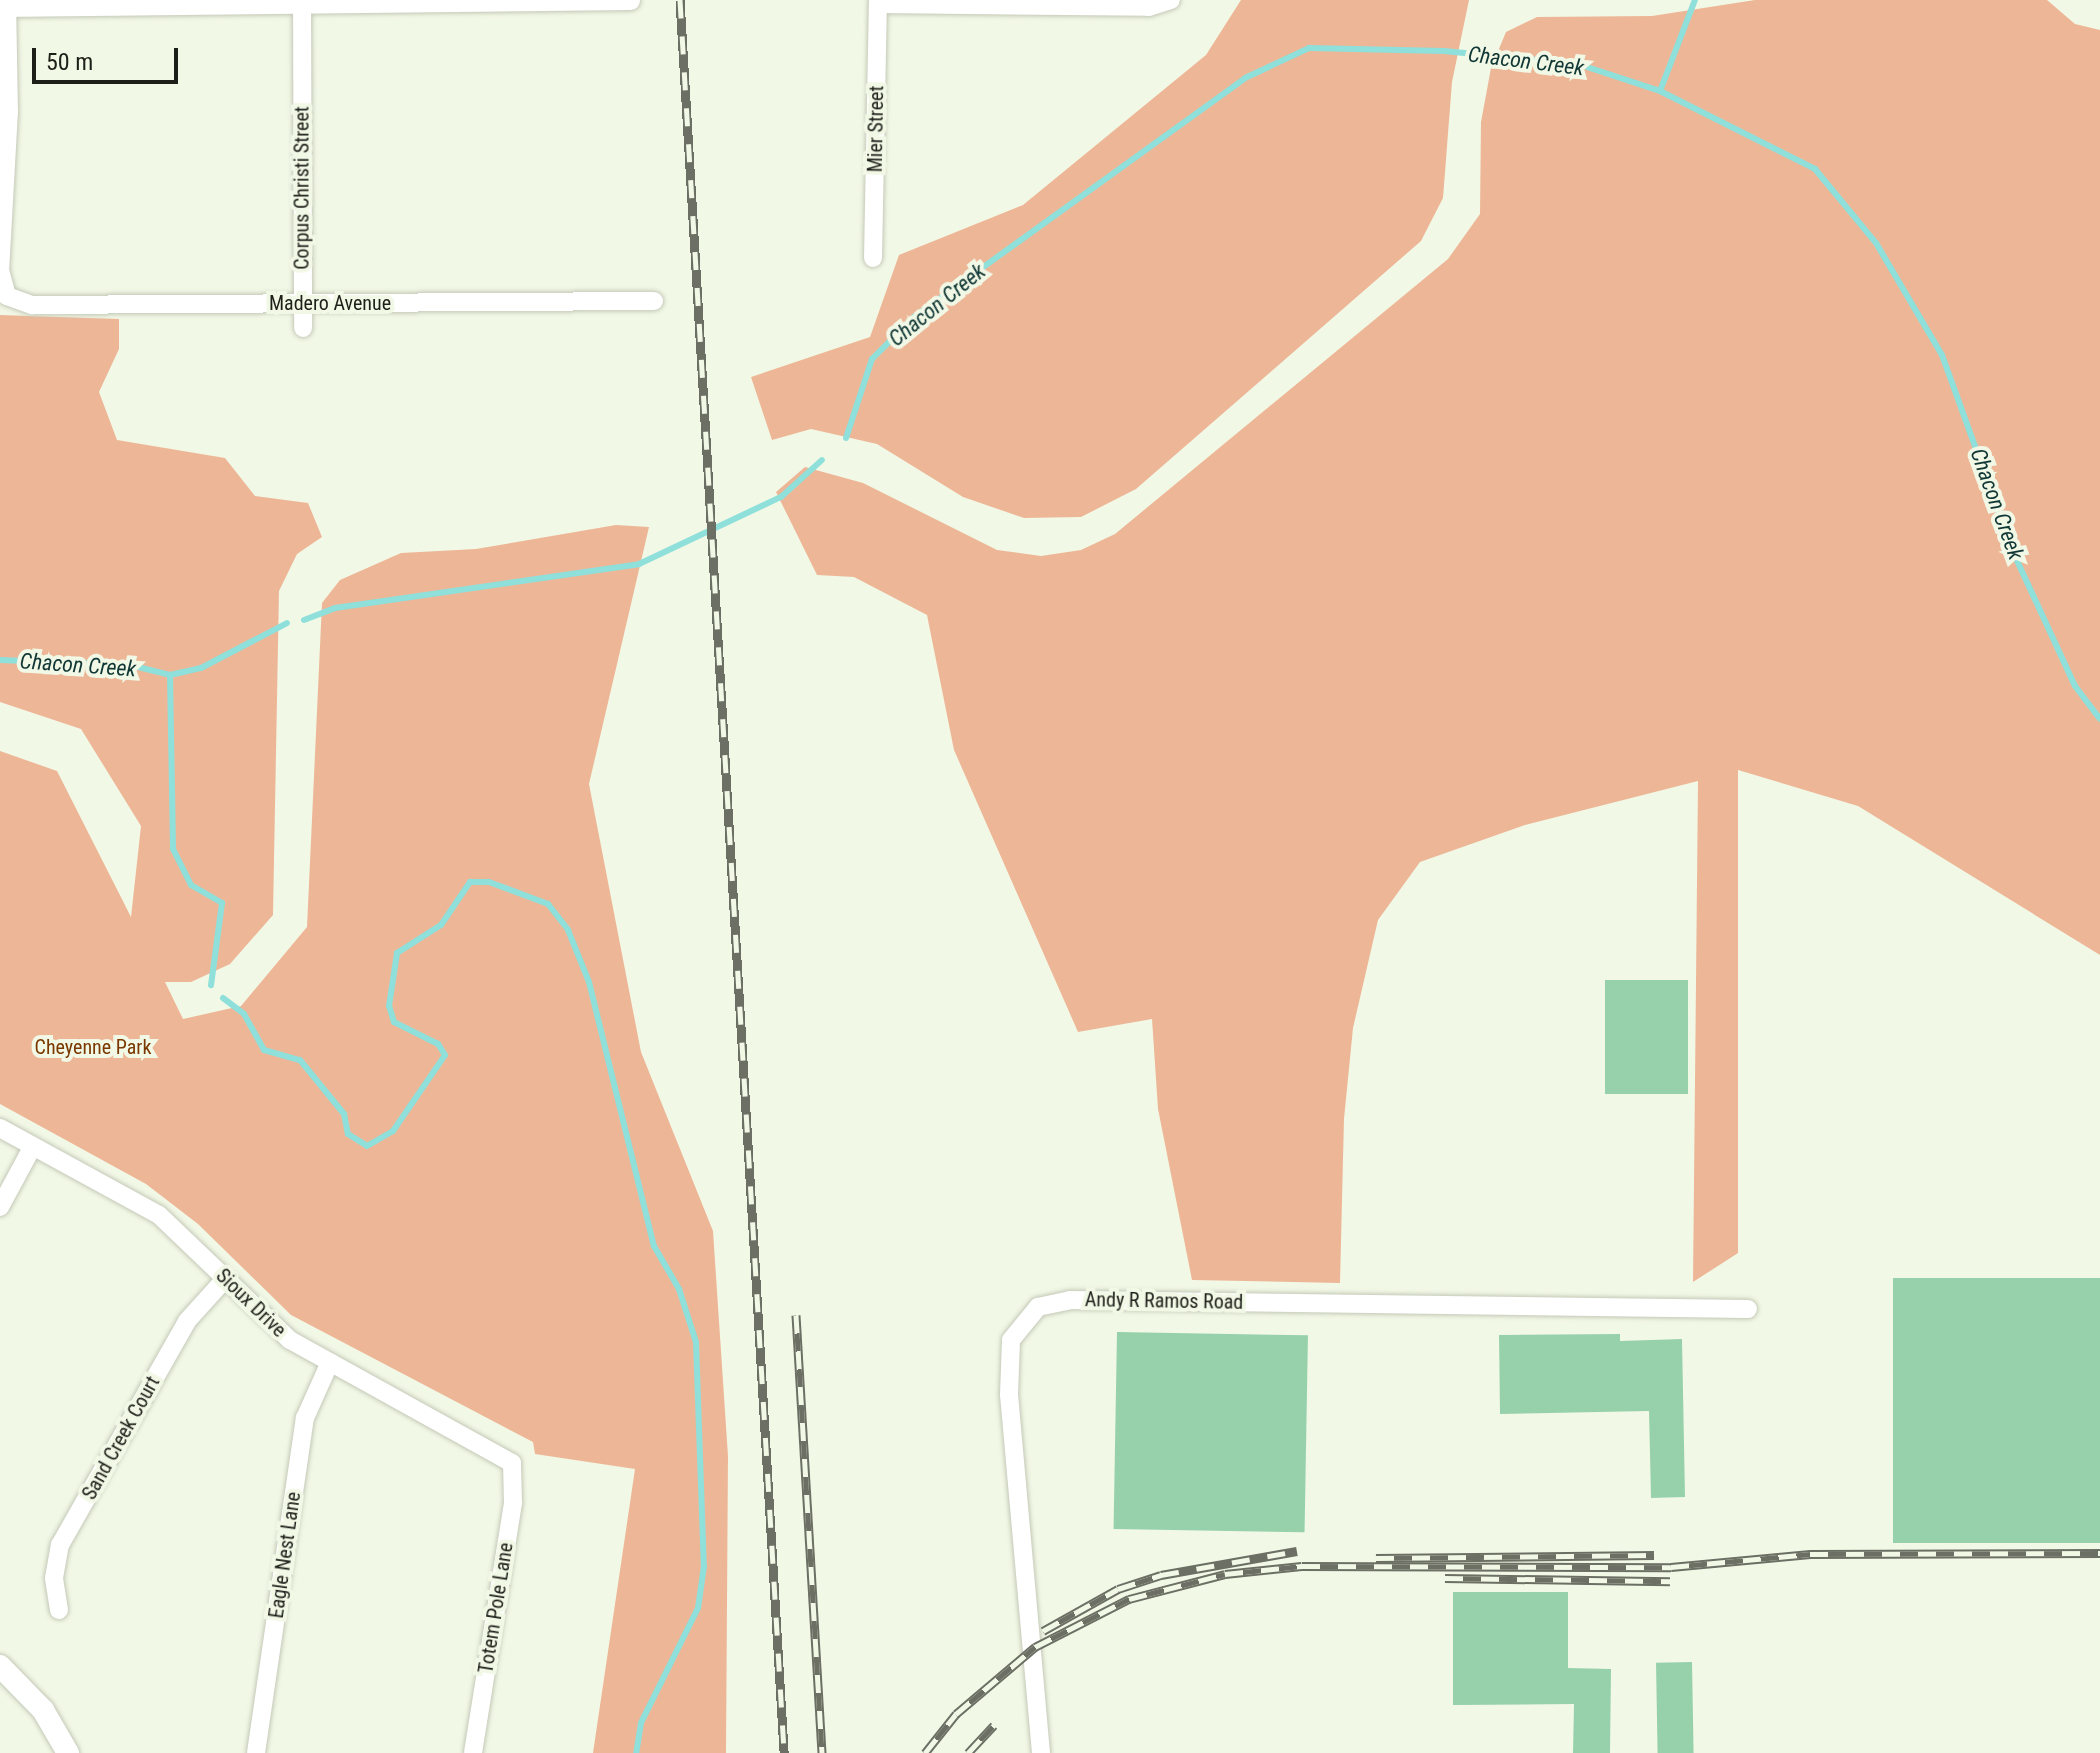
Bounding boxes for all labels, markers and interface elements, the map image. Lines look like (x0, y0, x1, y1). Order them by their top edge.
scale bar (36, 32, 182, 82)
water label: Chacon Creek (1467, 41, 1585, 81)
text: 50 m (46, 48, 93, 76)
street label: Mier Street (863, 85, 889, 173)
street label: Corpus Christi Street (290, 106, 314, 270)
water label: Chacon Creek (883, 258, 991, 352)
street label: Madero Avenue (269, 291, 391, 315)
water label: Chacon Creek (1965, 445, 2029, 563)
water label: Chacon Creek (19, 648, 137, 682)
park label: Cheyenne Park (35, 1035, 151, 1059)
street label: Sioux Drive (211, 1264, 291, 1342)
street label: Andy R Ramos Road (1085, 1288, 1243, 1314)
street label: Sand Creek Court (77, 1372, 165, 1504)
street label: Eagle Nest Lane (264, 1490, 306, 1620)
street label: Totem Pole Lane (474, 1541, 518, 1675)

